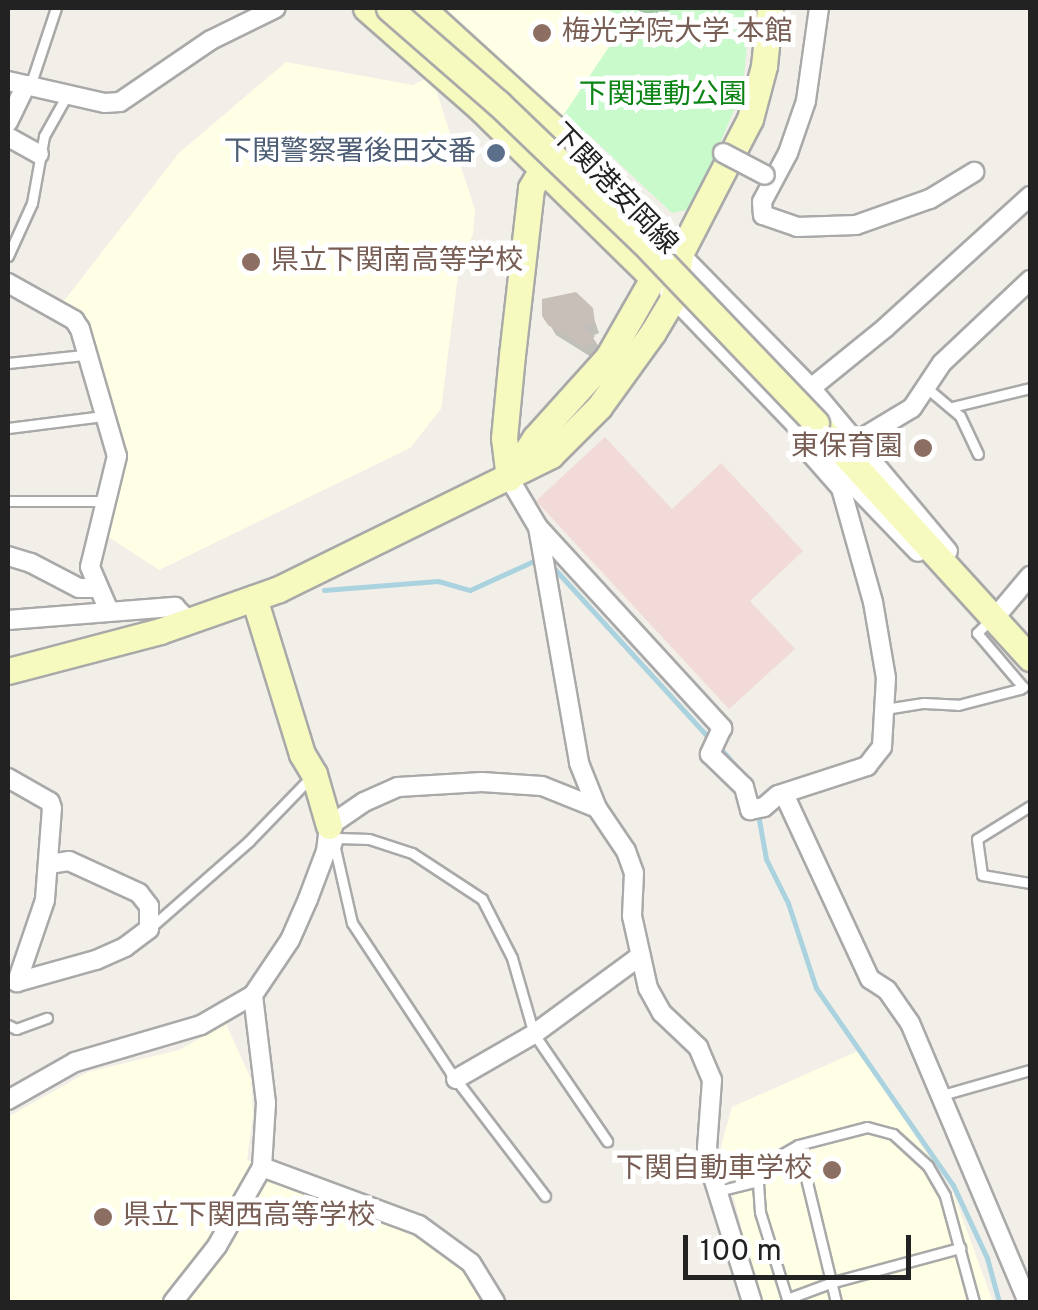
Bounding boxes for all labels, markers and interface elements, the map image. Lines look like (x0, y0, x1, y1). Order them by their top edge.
place label: 梅光学院大学 本館 (562, 16, 793, 50)
marker: 梅光学院大学 本館 (531, 22, 553, 44)
park label: 下関運動公園 (579, 79, 747, 113)
street label: 下関港安岡線 (543, 118, 683, 262)
place label: 下関警察署後田交番 (224, 136, 476, 170)
marker: 下関警察署後田交番 (485, 142, 507, 164)
place label: 県立下関南高等学校 (271, 245, 523, 279)
marker: 県立下関南高等学校 (240, 251, 262, 273)
place label: 東保育園 (791, 431, 903, 465)
marker: 東保育園 (912, 437, 934, 459)
place label: 下関自動車学校 (616, 1153, 812, 1187)
marker: 下関自動車学校 (821, 1159, 843, 1181)
place label: 県立下関西高等学校 (123, 1200, 375, 1234)
marker: 県立下関西高等学校 (92, 1206, 114, 1228)
scale bar (688, 1215, 916, 1277)
text: 100 m (700, 1234, 782, 1271)

